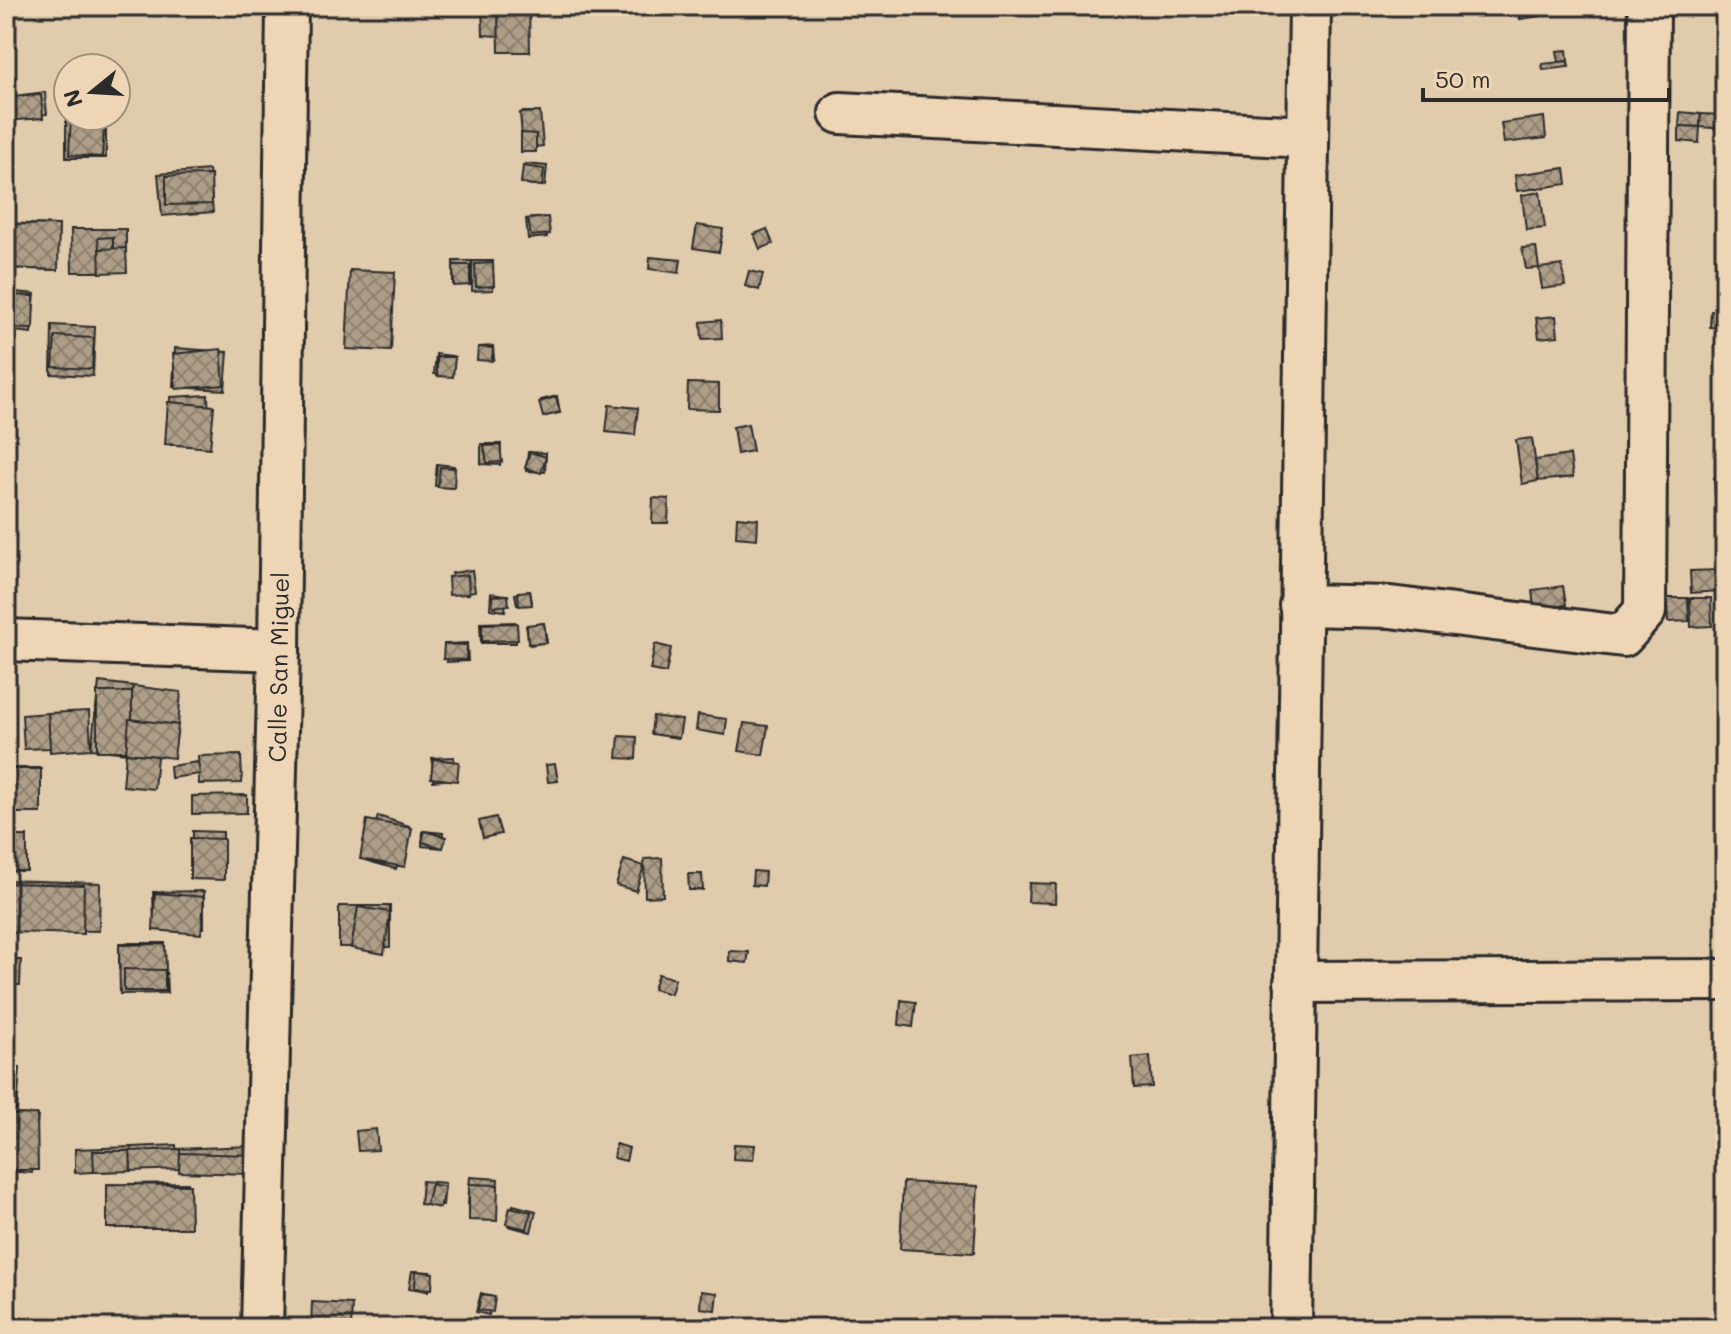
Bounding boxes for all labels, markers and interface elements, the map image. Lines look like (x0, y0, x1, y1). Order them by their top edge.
north arrow (52, 52, 132, 132)
scale bar (1423, 52, 1669, 102)
text: 50 m (1435, 63, 1491, 94)
text: N (56, 86, 89, 111)
street label: Calle San Miguel (261, 571, 295, 763)

